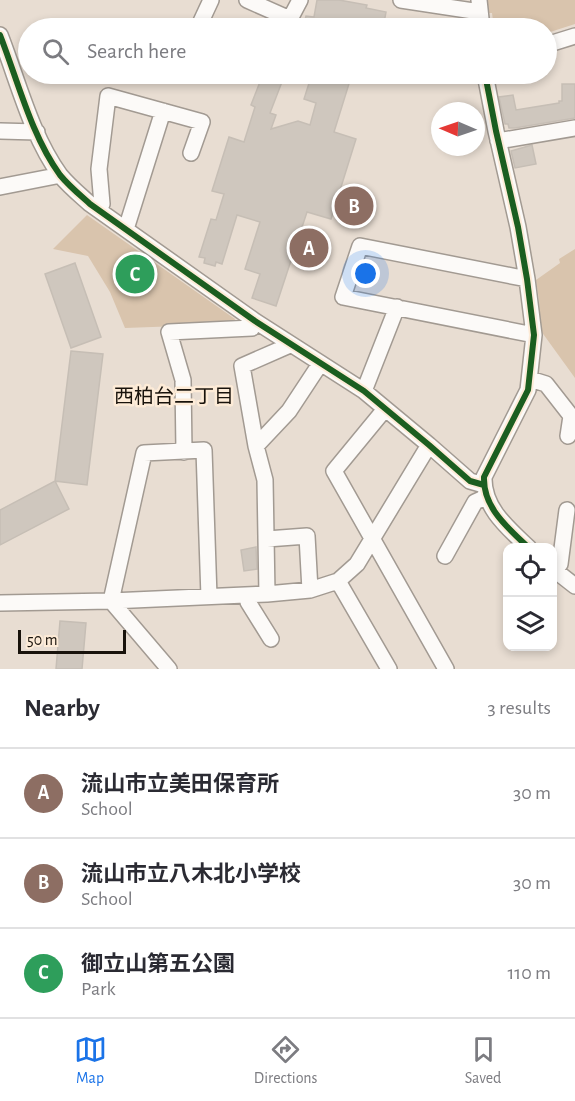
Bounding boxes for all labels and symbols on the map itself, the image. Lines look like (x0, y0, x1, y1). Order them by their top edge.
north arrow (431, 102, 485, 156)
pin: B (334, 184, 374, 228)
pin: A (290, 226, 328, 270)
pin: C (116, 252, 154, 296)
your location (351, 259, 380, 288)
district label: 西柏台二丁目 (114, 386, 234, 407)
scale bar (18, 627, 126, 654)

